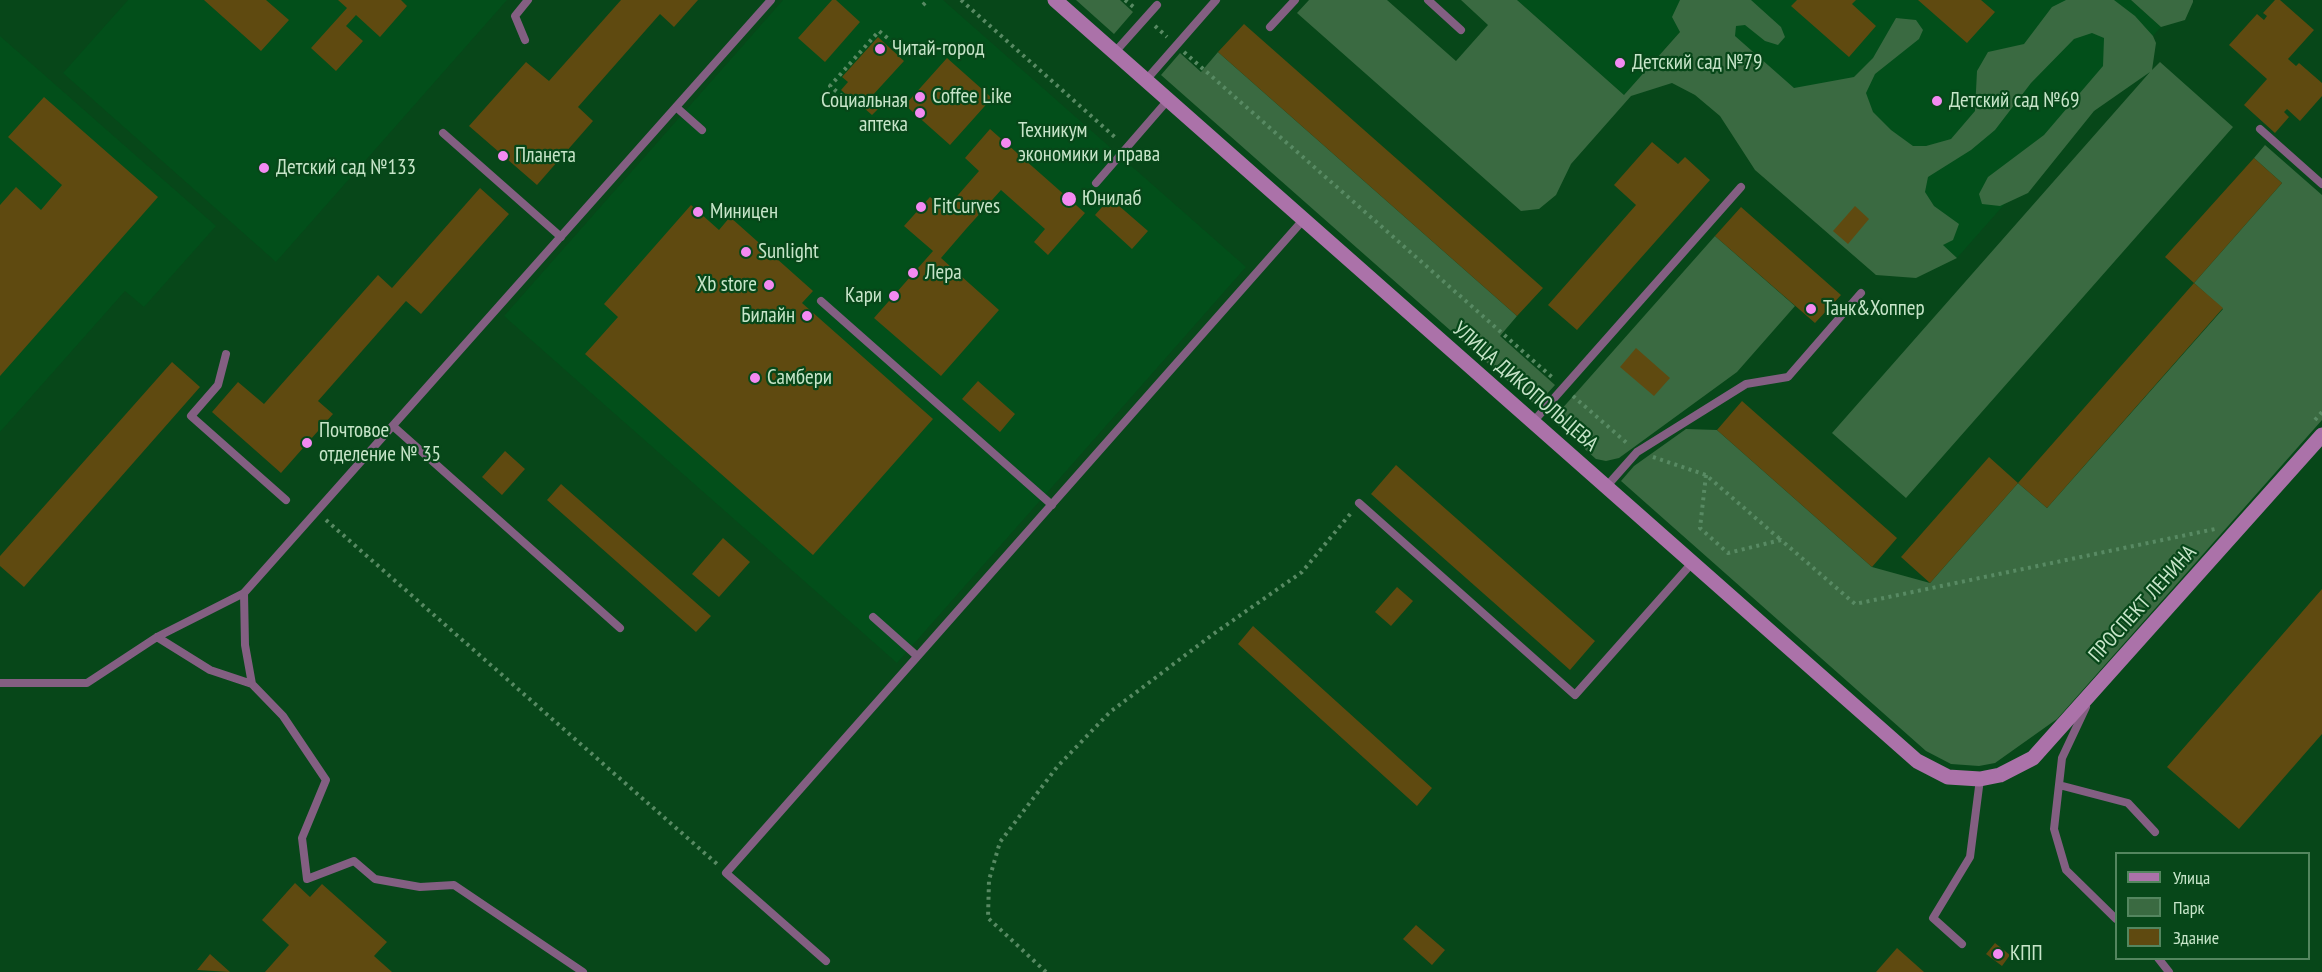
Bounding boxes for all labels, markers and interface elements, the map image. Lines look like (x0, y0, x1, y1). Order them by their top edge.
place label: Читай-город (892, 36, 984, 62)
marker: Читай-город (873, 42, 887, 56)
place label: Детский сад №79 (1632, 50, 1762, 76)
marker: Детский сад №79 (1613, 56, 1627, 70)
place label: Coffee Like (932, 84, 1012, 110)
place label: Социальная аптека (821, 88, 908, 138)
place label: Детский сад №69 (1949, 88, 2079, 114)
marker: Coffee Like (913, 90, 927, 104)
marker: Детский сад №69 (1930, 94, 1944, 108)
marker: Социальная аптека (913, 106, 927, 120)
place label: Техникум экономики и права (1018, 118, 1160, 168)
marker: Техникум экономики и права (999, 136, 1013, 150)
place label: Планета (515, 143, 576, 169)
marker: Планета (496, 149, 510, 163)
place label: Детский сад №133 (276, 155, 416, 181)
marker: Детский сад №133 (257, 161, 271, 175)
place label: Юнилаб (1082, 186, 1141, 212)
marker: Юнилаб (1060, 190, 1078, 208)
place label: FitCurves (933, 194, 1000, 220)
place label: Миницен (710, 199, 778, 225)
marker: FitCurves (914, 200, 928, 214)
marker: Миницен (691, 205, 705, 219)
place label: Sunlight (758, 239, 819, 265)
marker: Sunlight (739, 245, 753, 259)
place label: Лера (925, 260, 962, 286)
marker: Лера (906, 266, 920, 280)
place label: Xb store (697, 272, 757, 298)
marker: Xb store (762, 278, 776, 292)
place label: Кари (845, 283, 882, 309)
marker: Кари (887, 289, 901, 303)
place label: Танк&Хоппер (1823, 296, 1925, 322)
marker: Танк&Хоппер (1804, 302, 1818, 316)
place label: Билайн (741, 303, 795, 329)
marker: Билайн (800, 309, 814, 323)
street label: УЛИЦА ДИКОПОЛЬЦЕВА (1447, 317, 1603, 457)
place label: Самбери (767, 365, 832, 391)
marker: Самбери (748, 371, 762, 385)
place label: Почтовое отделение № 35 (319, 418, 441, 468)
marker: Почтовое отделение № 35 (300, 436, 314, 450)
street label: ПРОСПЕКТ ЛЕНИНА (2084, 540, 2202, 668)
legend (2115, 852, 2310, 960)
text: Улица (2173, 866, 2210, 889)
text: Парк (2173, 896, 2204, 919)
text: Здание (2173, 926, 2219, 949)
place label: КПП (2010, 941, 2042, 967)
marker: КПП (1991, 947, 2005, 961)

